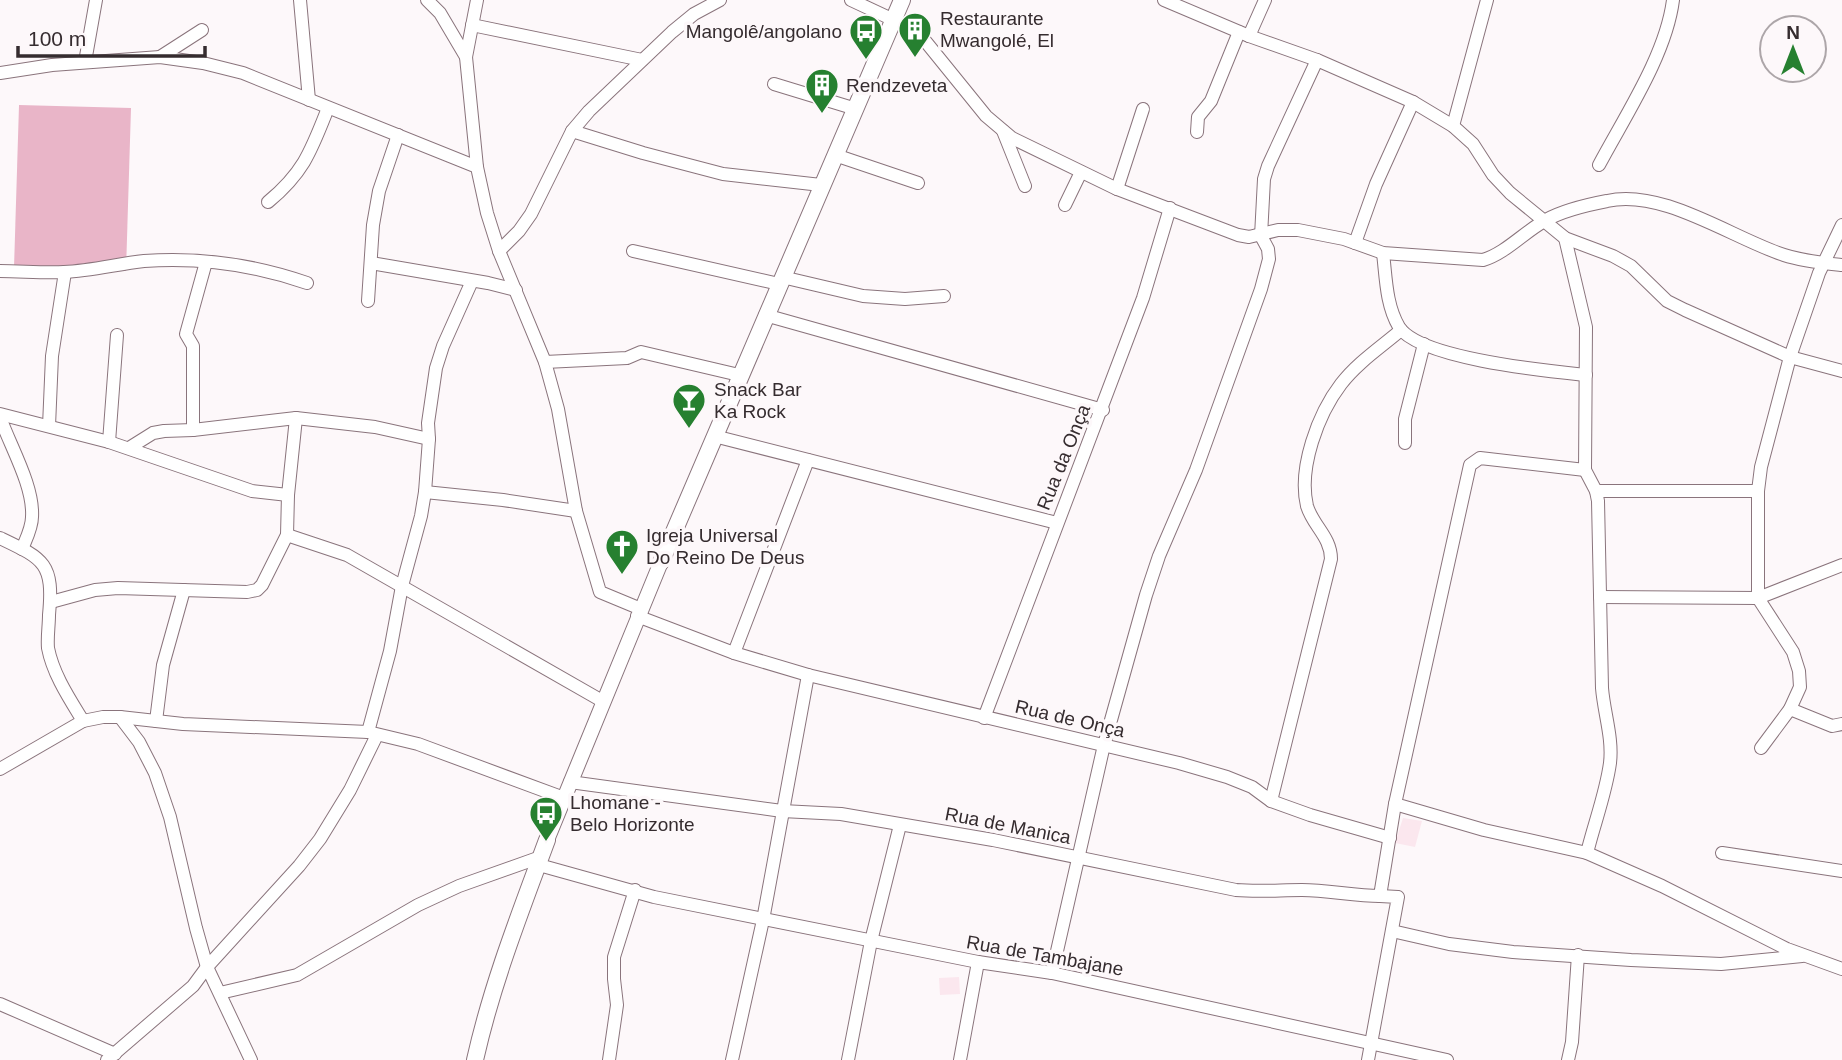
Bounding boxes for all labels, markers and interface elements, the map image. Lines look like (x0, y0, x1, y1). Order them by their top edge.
place label: Restaurante Mwangolé, El (940, 8, 1054, 51)
building icon: Restaurante Mwangolé, El (896, 10, 934, 59)
bus stop icon: Mangolê/angolano (847, 12, 885, 61)
scale bar (18, 14, 205, 58)
north arrow (1758, 14, 1828, 84)
place label: Mangolê/angolano (686, 21, 842, 42)
text: N (1786, 22, 1800, 43)
text: 100 m (28, 27, 86, 50)
building icon: Rendzeveta (803, 66, 841, 115)
place label: Rendzeveta (846, 75, 948, 96)
place label: Snack Bar Ka Rock (714, 379, 802, 422)
bar icon: Snack Bar Ka Rock (670, 381, 708, 430)
street label: Rua da Onça (1033, 401, 1094, 513)
place label: Igreja Universal Do Reino De Deus (646, 525, 804, 568)
church icon: Igreja Universal Do Reino De Deus (603, 527, 641, 576)
street label: Rua de Onça (1013, 696, 1127, 741)
place label: Lhomane - Belo Horizonte (570, 792, 695, 835)
bus stop icon: Lhomane - Belo Horizonte (527, 794, 565, 843)
street label: Rua de Manica (943, 803, 1073, 848)
street label: Rua de Tambajane (965, 931, 1125, 980)

